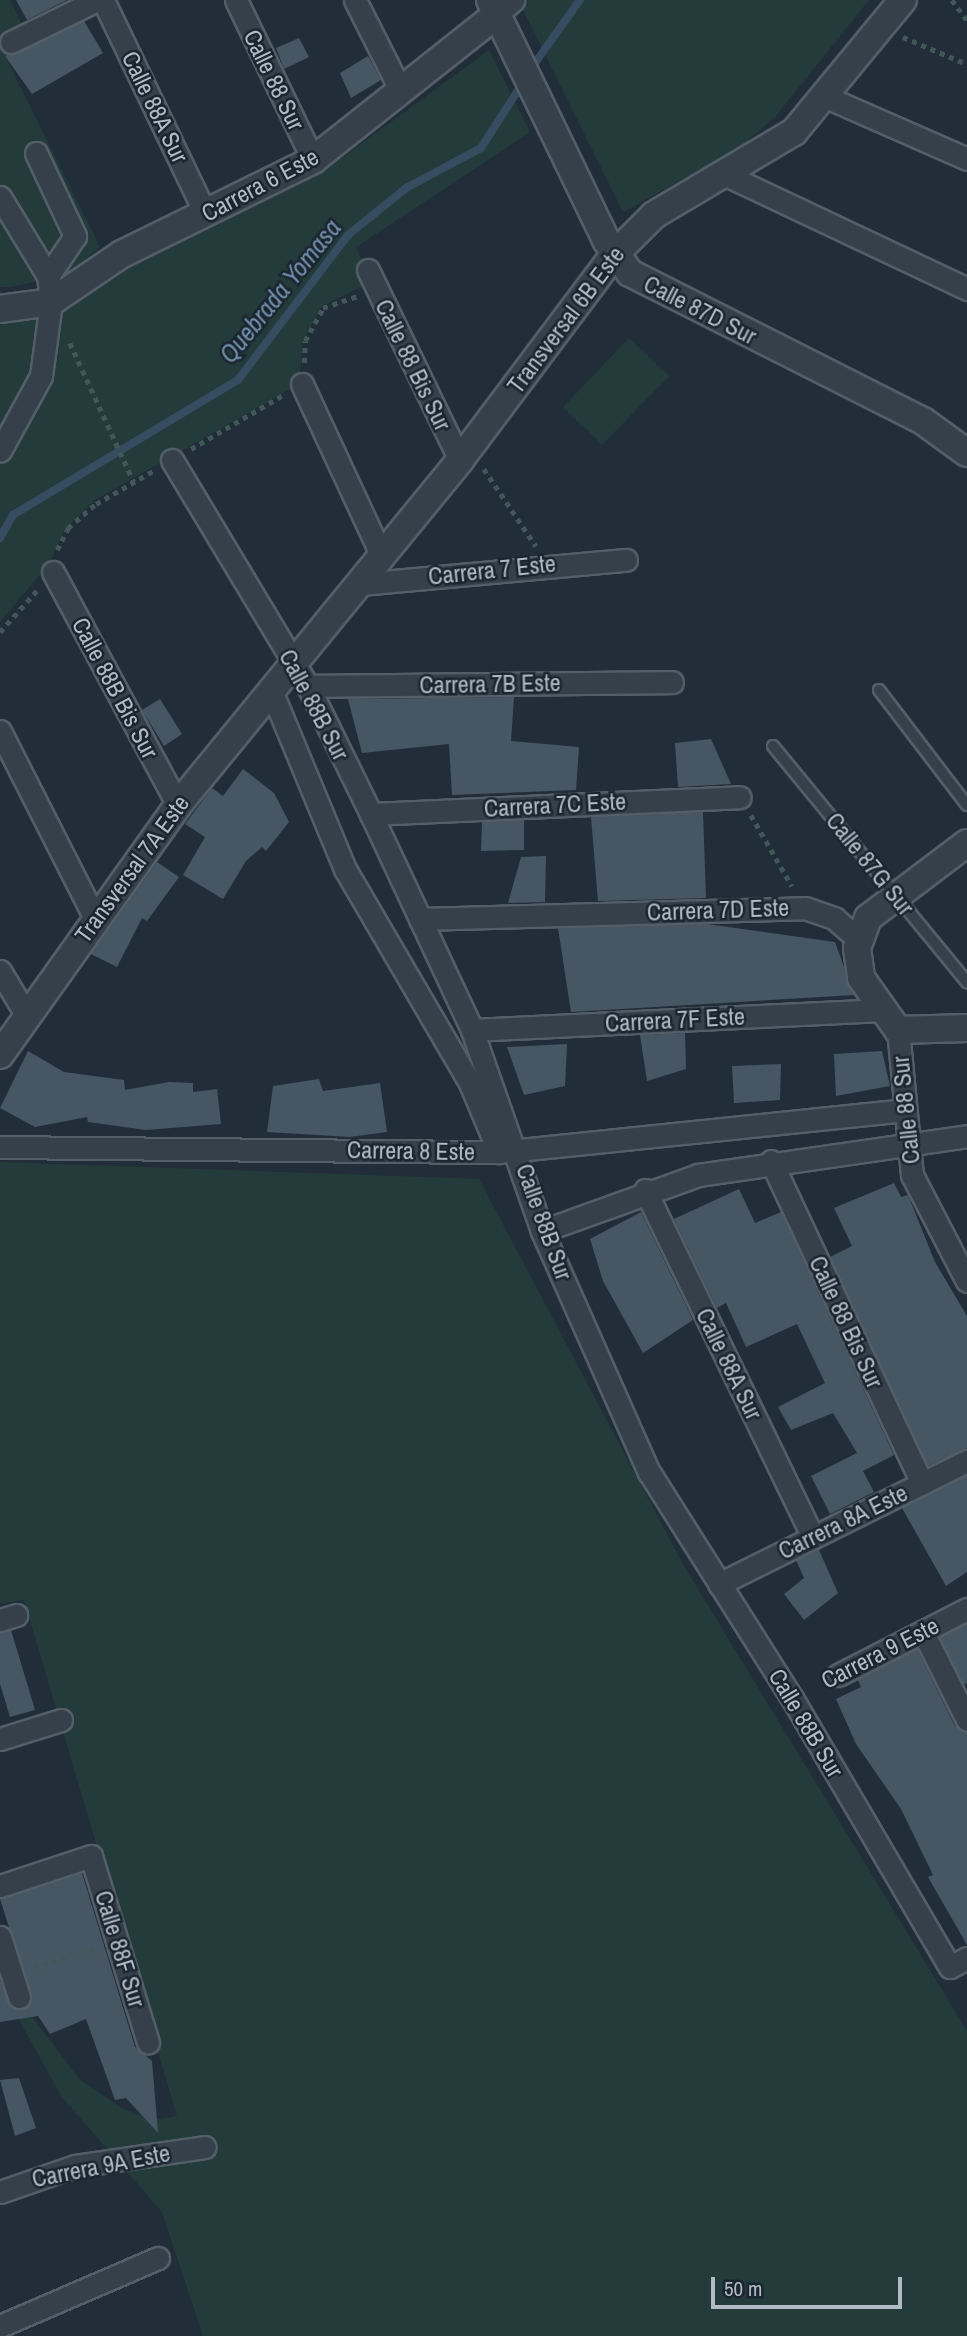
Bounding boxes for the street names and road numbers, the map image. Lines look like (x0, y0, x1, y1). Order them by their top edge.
street label: Calle 88 Sur (237, 25, 311, 135)
street label: Calle 88A Sur (115, 46, 195, 168)
street label: Carrera 6 Este (197, 142, 323, 228)
street label: Transversal 6B Este (501, 241, 631, 399)
street label: Calle 87D Sur (639, 269, 761, 351)
street label: Calle 88 Bis Sur (369, 295, 457, 435)
street label: Carrera 7 Este (427, 549, 557, 591)
street label: Calle 88B Bis Sur (66, 613, 164, 763)
street label: Calle 88B Sur (273, 645, 355, 765)
street label: Carrera 7B Este (419, 668, 561, 700)
street label: Carrera 7C Este (483, 787, 627, 823)
street label: Transversal 7A Este (68, 789, 196, 949)
street label: Calle 87G Sur (820, 807, 920, 921)
street label: Carrera 7D Este (646, 893, 790, 927)
street label: Carrera 7F Este (604, 1002, 746, 1038)
street label: Calle 88 Sur (886, 1055, 926, 1165)
street label: Carrera 8 Este (347, 1135, 475, 1167)
street label: Calle 88B Sur (510, 1160, 578, 1284)
street label: Calle 88 Bis Sur (803, 1251, 889, 1393)
street label: Calle 88A Sur (689, 1303, 769, 1425)
street label: Carrera 8A Este (773, 1478, 913, 1566)
street label: Carrera 9 Este (816, 1611, 944, 1695)
street label: Calle 88B Sur (762, 1664, 850, 1782)
street label: Calle 88F Sur (89, 1887, 151, 2011)
street label: Carrera 9A Este (29, 2138, 173, 2194)

